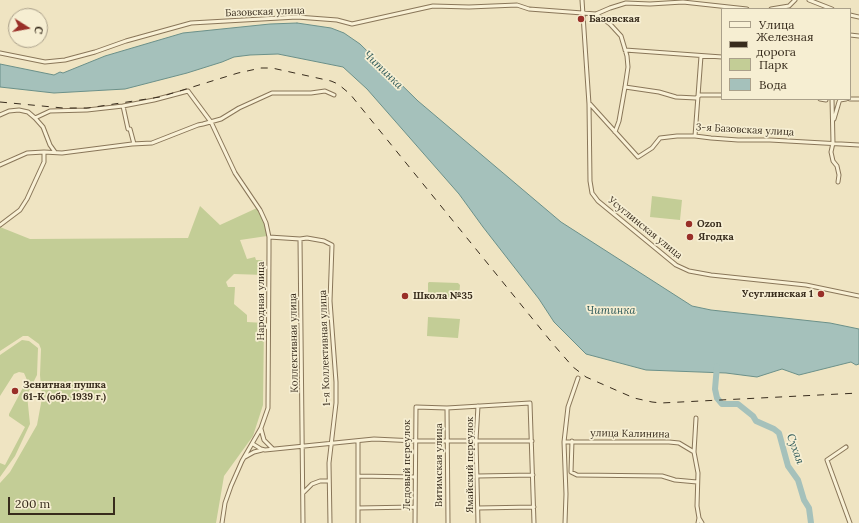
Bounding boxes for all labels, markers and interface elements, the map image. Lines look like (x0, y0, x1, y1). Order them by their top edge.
street label: Базовская улица (225, 5, 305, 19)
north arrow (8, 8, 48, 48)
legend (721, 8, 851, 100)
place label: Базовская (589, 13, 640, 25)
marker: Базовская (576, 14, 586, 24)
text: Улица (759, 17, 795, 32)
text: С (31, 25, 46, 35)
text: Железная дорога (756, 29, 814, 59)
water label: Читинка (361, 48, 405, 92)
text: Парк (759, 57, 788, 72)
text: Вода (759, 77, 787, 92)
street label: 3-я Базовская улица (696, 121, 794, 139)
street label: Усуглинская улица (605, 194, 685, 262)
place label: Ozon (697, 218, 722, 230)
marker: Ozon (684, 219, 694, 229)
place label: Ягодка (698, 231, 734, 243)
marker: Ягодка (685, 232, 695, 242)
street label: Народная улица (255, 262, 267, 340)
place label: Усуглинская 1 (742, 288, 813, 300)
marker: Усуглинская 1 (816, 289, 826, 299)
street label: 1-я Коллективная улица (317, 290, 333, 406)
place label: Школа №35 (413, 290, 473, 302)
marker: Школа №35 (400, 291, 410, 301)
street label: Коллективная улица (287, 293, 301, 393)
water label: Читинка (586, 304, 636, 318)
place label: Зенитная пушка 61-К (обр. 1939 г.) (23, 379, 106, 402)
marker: Зенитная пушка 61-К (обр. 1939 г.) (10, 386, 20, 396)
street label: Ямайский переулок (464, 417, 476, 513)
street label: Ледовый переулок (401, 420, 413, 510)
street label: Витимская улица (433, 423, 445, 507)
street label: улица Калинина (590, 427, 670, 441)
water label: Сухая (783, 432, 807, 466)
scale bar (10, 489, 117, 515)
text: 200 m (15, 496, 50, 511)

